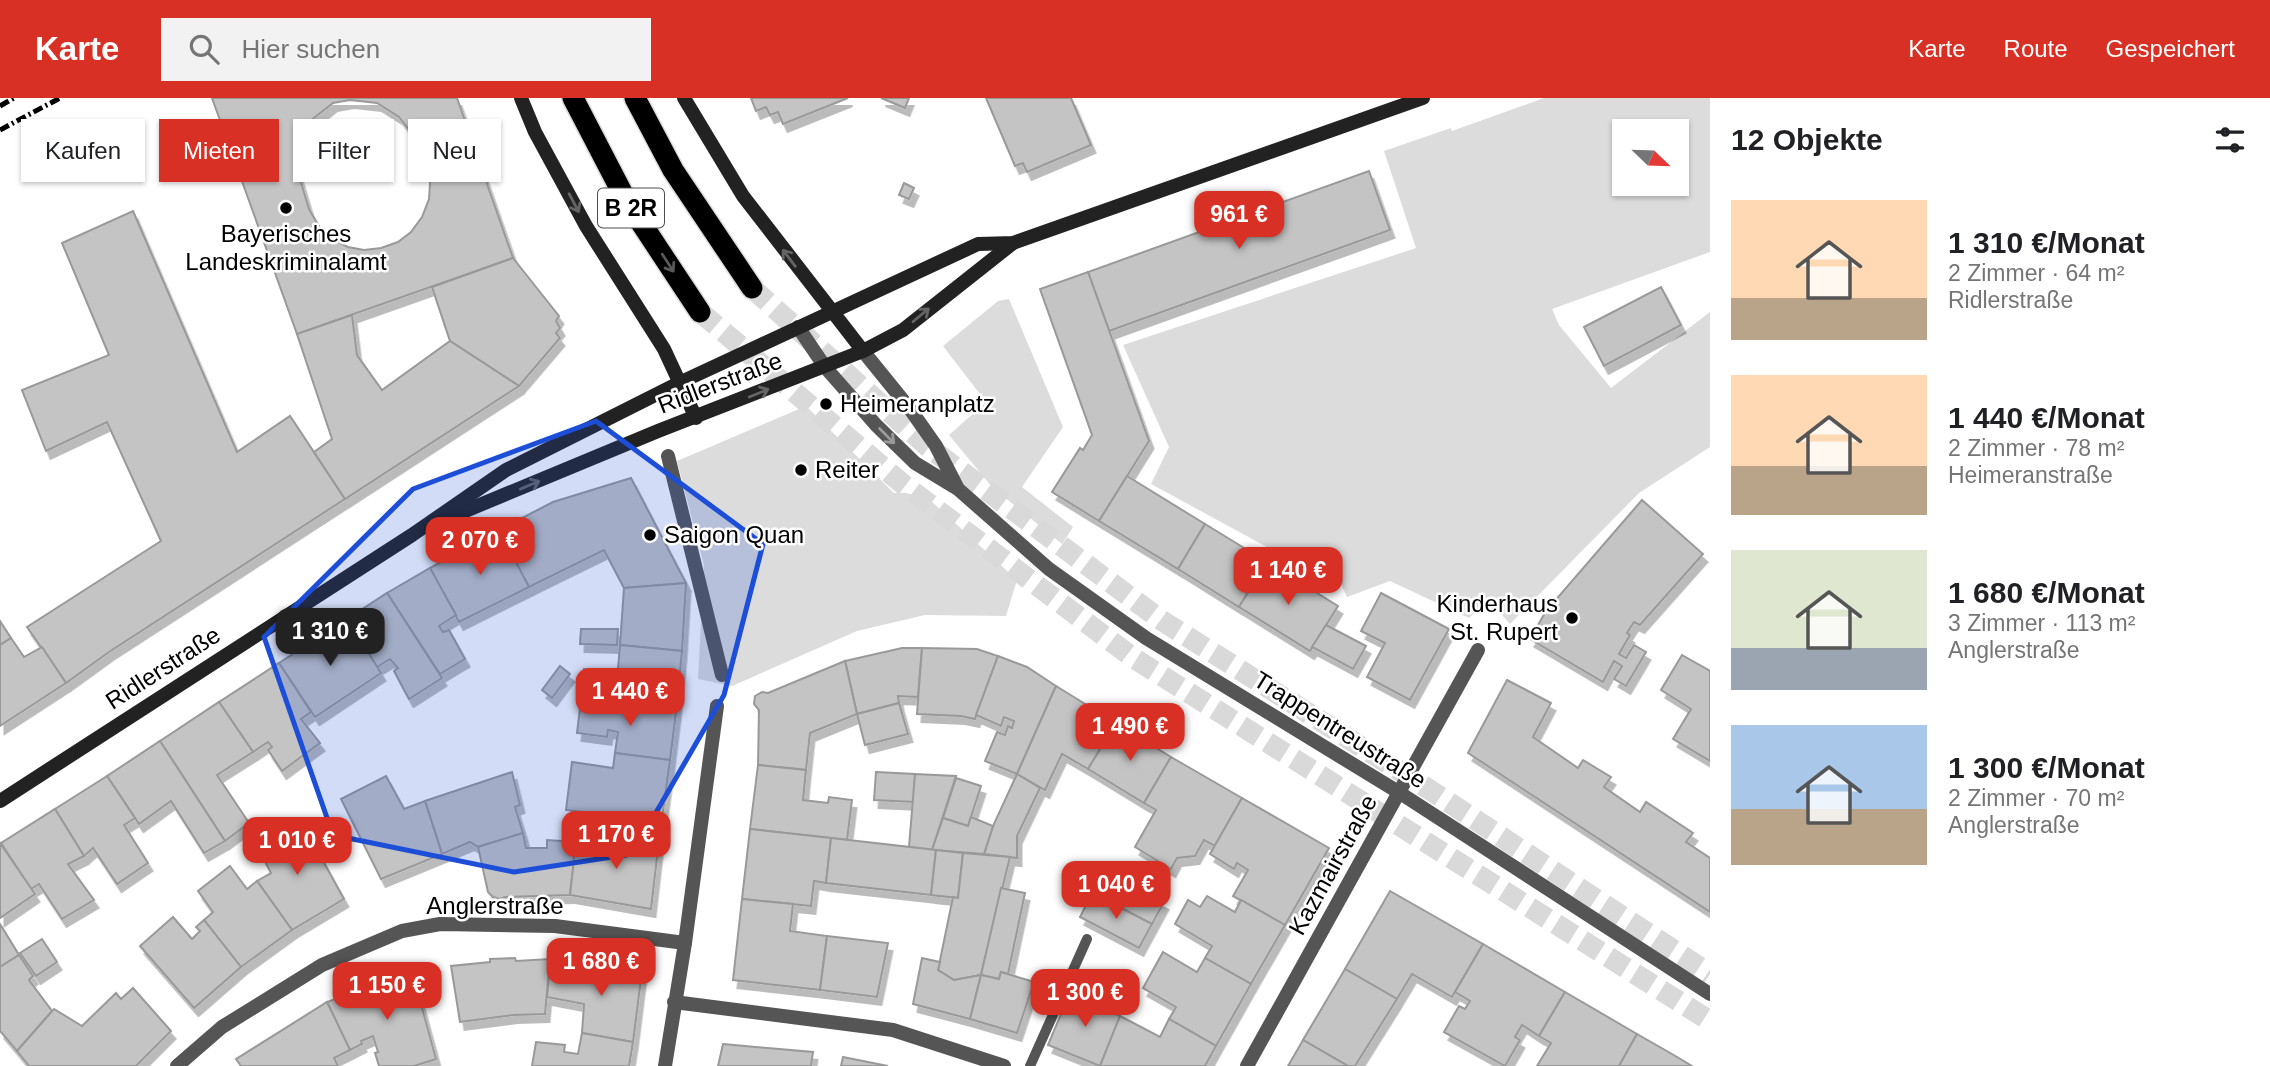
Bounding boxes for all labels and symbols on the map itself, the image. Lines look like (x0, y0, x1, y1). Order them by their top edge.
north arrow (1612, 119, 1689, 196)
road number: B 2R (598, 188, 664, 228)
one-way arrow (567, 192, 581, 213)
pin: 961 € (1190, 192, 1288, 251)
marker: Bayerisches Landeskriminalamt (278, 200, 294, 216)
place label: Bayerisches Landeskriminalamt (185, 220, 387, 275)
one-way arrow (782, 249, 797, 267)
one-way arrow (661, 253, 675, 272)
one-way arrow (912, 308, 930, 324)
street label: Ridlerstraße (654, 347, 786, 419)
one-way arrow (748, 385, 770, 398)
place label: Heimeranplatz (840, 390, 995, 417)
marker: Heimeranplatz (818, 396, 834, 412)
one-way arrow (879, 427, 896, 444)
place label: Reiter (815, 456, 879, 483)
marker: Reiter (793, 462, 809, 478)
one-way arrow (519, 477, 541, 490)
pin: 2 070 € (415, 518, 545, 577)
place label: Saigon Quan (664, 521, 804, 548)
marker: Saigon Quan (642, 527, 658, 543)
pin: 1 140 € (1223, 547, 1353, 607)
place label: Kinderhaus St. Rupert (1437, 590, 1558, 645)
pin: 1 310 € (265, 608, 395, 668)
marker: Kinderhaus St. Rupert (1564, 610, 1580, 626)
street label: Ridlerstraße (101, 621, 225, 714)
street label: Trappentreustraße (1249, 666, 1431, 793)
pin: 1 440 € (565, 668, 695, 728)
pin: 1 490 € (1065, 704, 1195, 763)
street label: Kazmairstraße (1283, 790, 1382, 940)
pin: 1 170 € (551, 812, 681, 871)
pin: 1 010 € (232, 818, 362, 877)
pin: 1 040 € (1051, 862, 1181, 921)
street label: Anglerstraße (426, 892, 564, 919)
pin: 1 680 € (536, 939, 666, 998)
pin: 1 150 € (322, 962, 452, 1022)
pin: 1 300 € (1020, 970, 1150, 1029)

